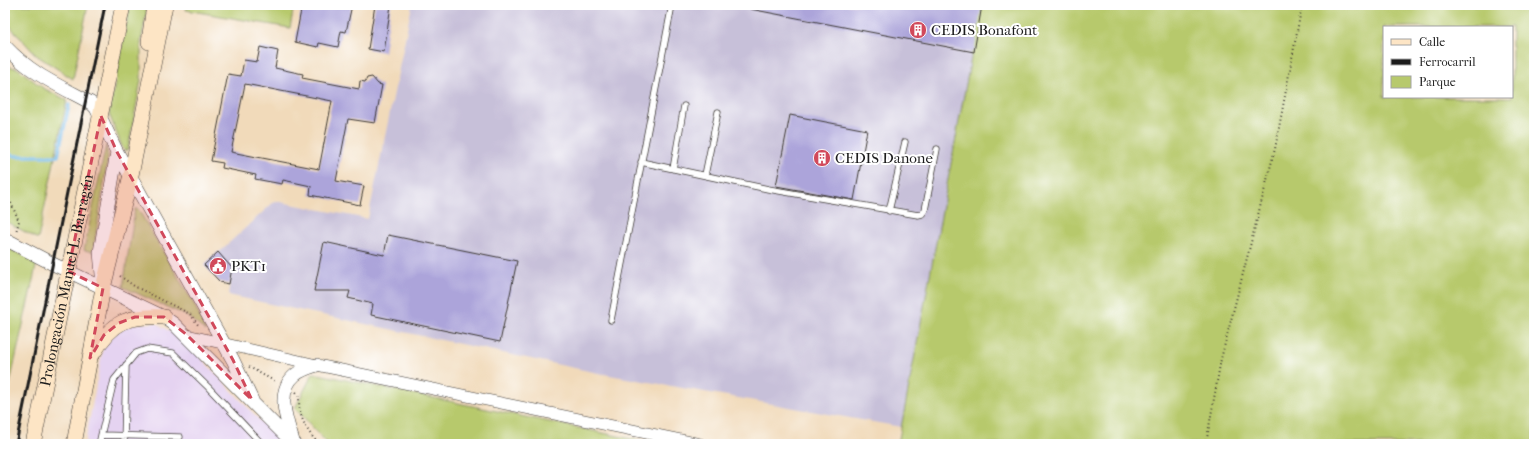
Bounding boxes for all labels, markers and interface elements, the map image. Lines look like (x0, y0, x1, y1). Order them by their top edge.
building icon: CEDIS Bonafont (908, 20, 928, 40)
place label: CEDIS Bonafont (931, 21, 1038, 39)
legend (1383, 26, 1513, 98)
text: Calle (1419, 35, 1445, 49)
text: Ferrocarril (1419, 55, 1476, 69)
text: Parque (1419, 75, 1456, 89)
building icon: CEDIS Danone (812, 148, 832, 168)
place label: CEDIS Danone (835, 149, 933, 167)
street label: Prolongación Manuel L. Barragán (36, 172, 97, 388)
public building icon: PKT1 (208, 256, 228, 276)
place label: PKT1 (231, 257, 266, 275)

